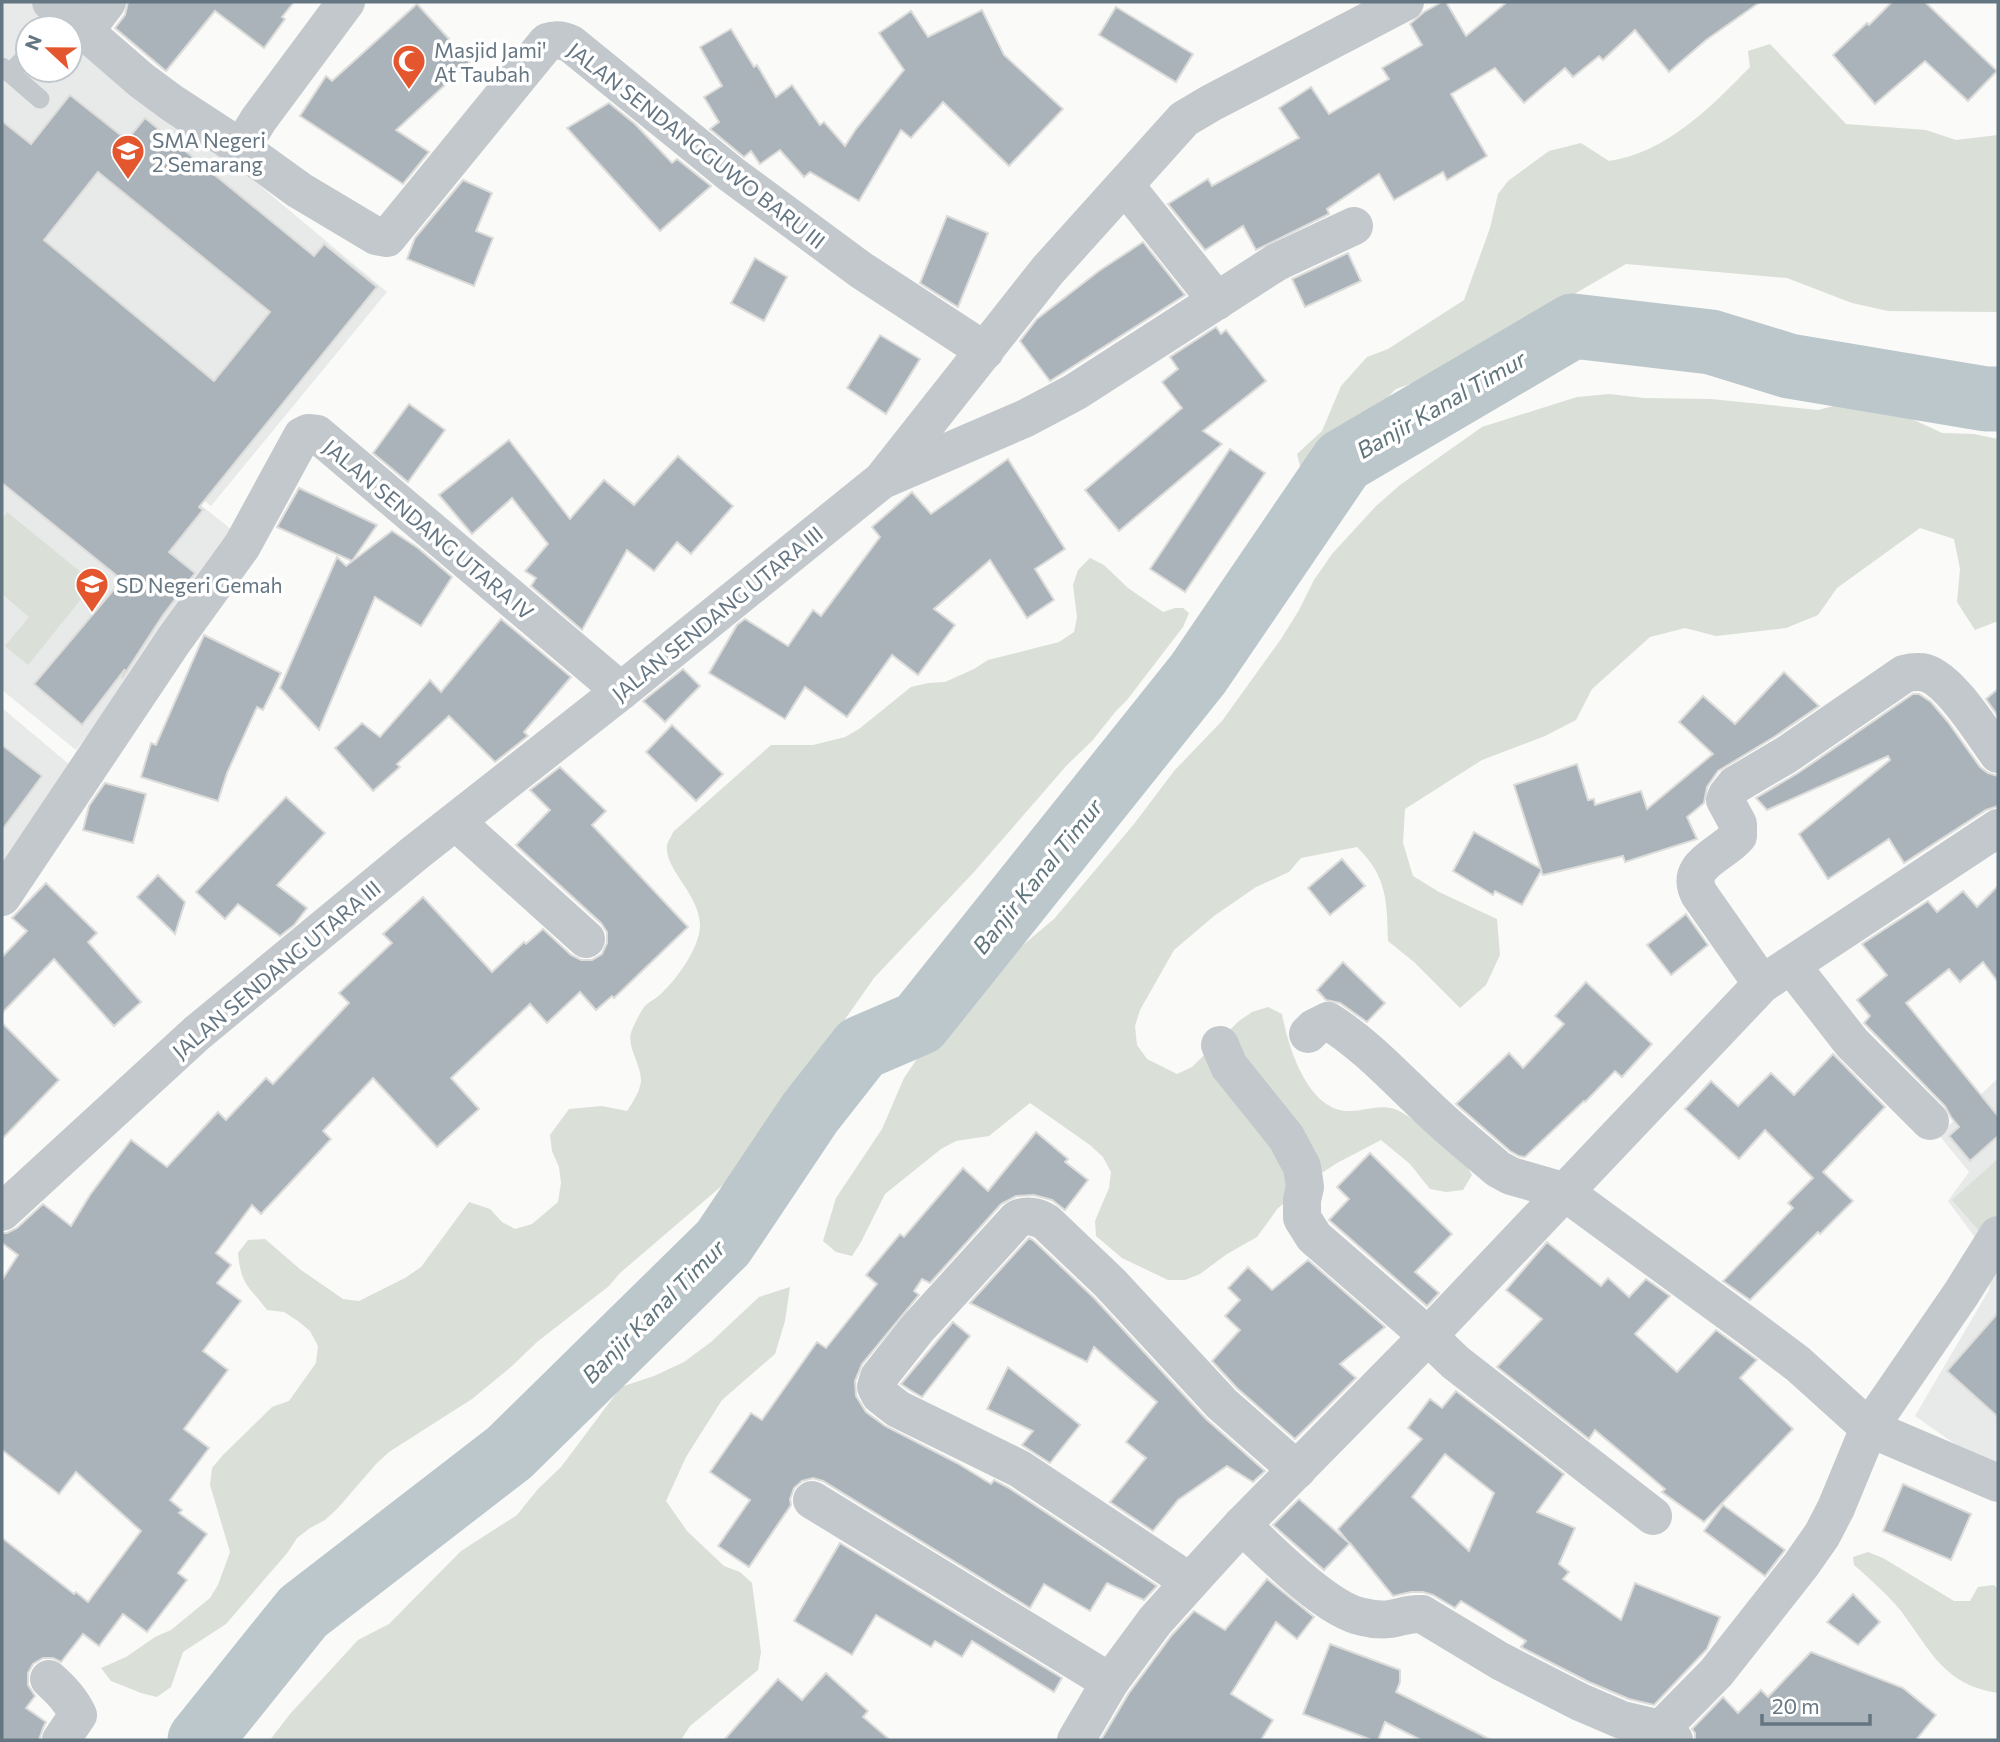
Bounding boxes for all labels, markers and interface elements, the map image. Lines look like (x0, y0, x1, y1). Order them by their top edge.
north arrow (14, 14, 84, 84)
text: N (19, 32, 46, 53)
place label: Masjid Jami' At Taubah (434, 37, 546, 86)
street label: JALAN SENDANGGUWO BARU III (563, 37, 831, 253)
mosque icon: Masjid Jami' At Taubah (390, 42, 428, 91)
place label: SMA Negeri 2 Semarang (152, 127, 266, 176)
school or university icon: SMA Negeri 2 Semarang (109, 132, 147, 181)
water label: Banjir Kanal Timur (1351, 344, 1531, 464)
street label: JALAN SENDANG UTARA IV (319, 434, 539, 624)
street label: JALAN SENDANG UTARA III (607, 520, 827, 706)
school or university icon: SD Negeri Gemah (73, 565, 111, 614)
place label: SD Negeri Gemah (116, 572, 283, 597)
water label: Banjir Kanal Timur (966, 792, 1109, 959)
street label: JALAN SENDANG UTARA III (167, 875, 385, 1063)
water label: Banjir Kanal Timur (576, 1233, 731, 1388)
scale bar (1762, 1682, 1870, 1726)
text: 20 m (1772, 1693, 1820, 1718)

